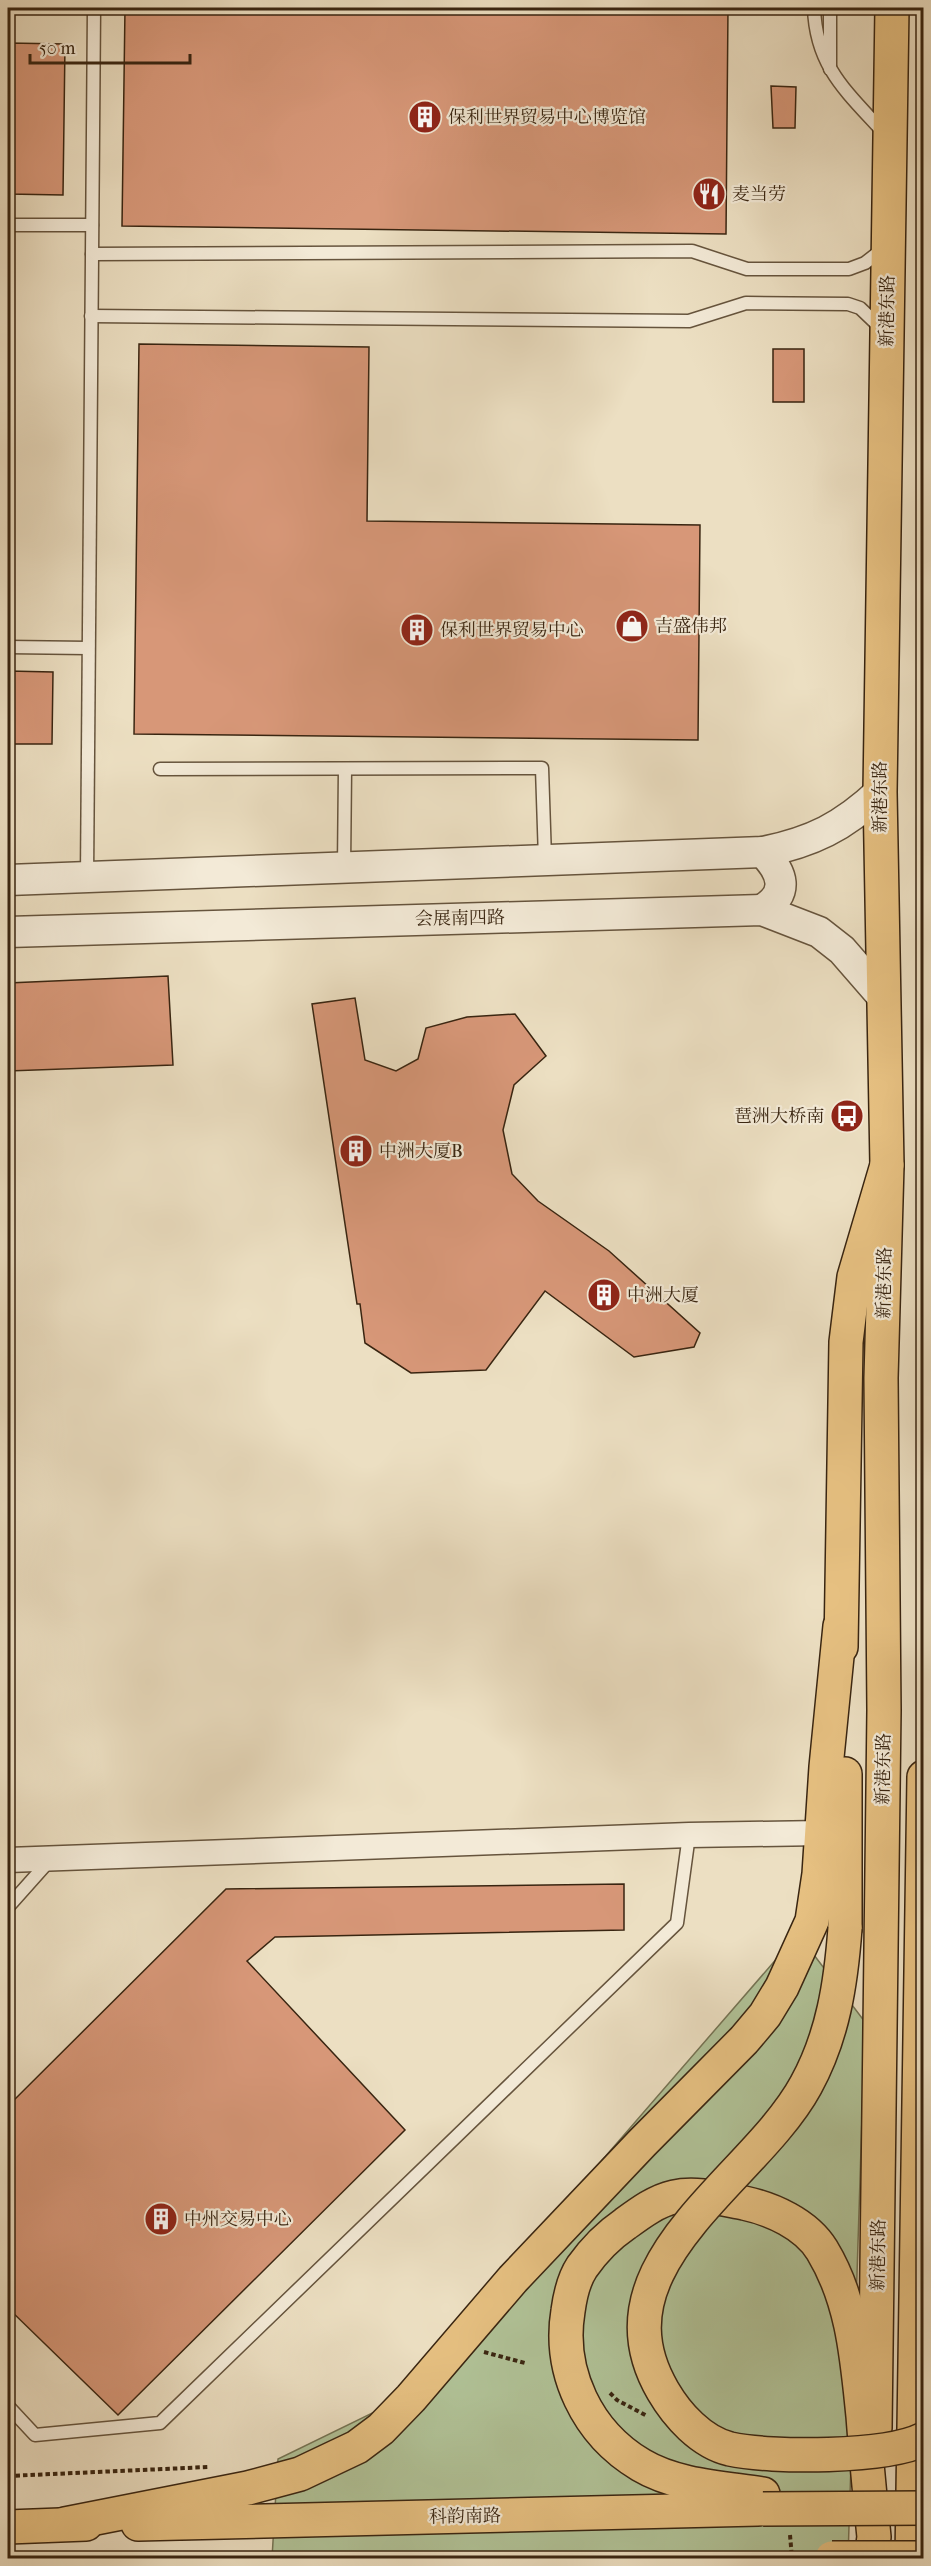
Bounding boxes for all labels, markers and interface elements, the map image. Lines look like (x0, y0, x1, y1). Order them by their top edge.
scale bar (30, 27, 190, 65)
text: 50 m (39, 38, 76, 59)
building icon: 保利世界贸易中心博览馆 (407, 99, 443, 135)
place label: 保利世界贸易中心博览馆 (448, 107, 646, 128)
restaurant icon: 麦当劳 (691, 176, 727, 212)
place label: 麦当劳 (732, 184, 786, 205)
street label: 新港东路 (876, 275, 899, 347)
shop icon: 吉盛伟邦 (614, 608, 650, 644)
building icon: 保利世界贸易中心 (399, 612, 435, 648)
place label: 吉盛伟邦 (655, 616, 727, 637)
place label: 保利世界贸易中心 (440, 620, 584, 641)
street label: 新港东路 (870, 761, 891, 833)
street label: 会展南四路 (415, 907, 505, 930)
bus stop icon: 琶洲大桥南 (829, 1098, 865, 1134)
place label: 琶洲大桥南 (734, 1106, 824, 1127)
building icon: 中洲大厦B (338, 1133, 374, 1169)
place label: 中洲大厦B (379, 1141, 463, 1162)
street label: 新港东路 (873, 1247, 896, 1319)
building icon: 中洲大厦 (586, 1277, 622, 1313)
place label: 中洲大厦 (627, 1285, 699, 1306)
street label: 新港东路 (872, 1733, 895, 1805)
building icon: 中州交易中心 (143, 2201, 179, 2237)
place label: 中州交易中心 (184, 2209, 292, 2230)
street label: 新港东路 (867, 2219, 890, 2291)
street label: 科韵南路 (429, 2505, 501, 2528)

